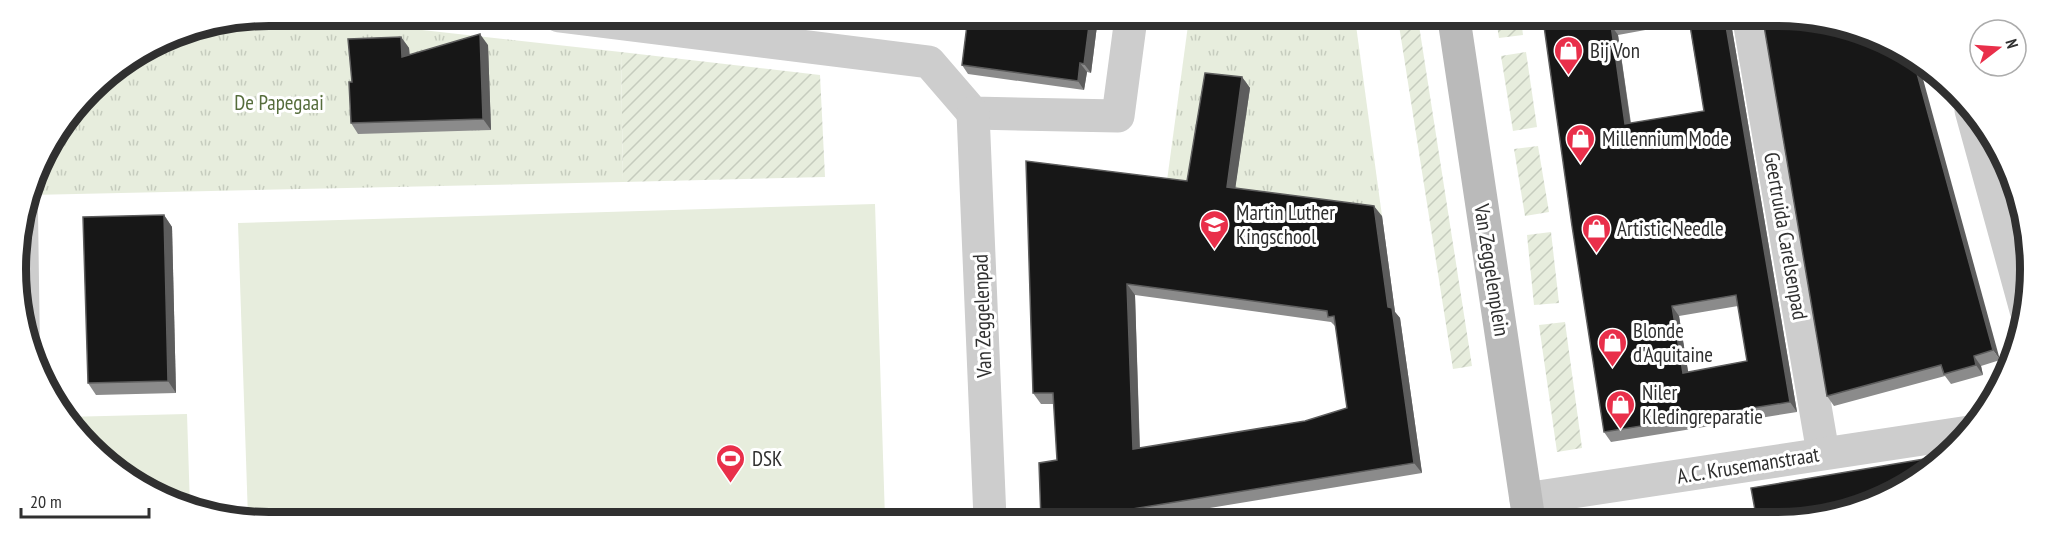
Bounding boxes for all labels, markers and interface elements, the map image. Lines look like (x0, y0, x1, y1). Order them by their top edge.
north arrow (1968, 18, 2028, 78)
shop icon: Bij Von (1553, 34, 1585, 76)
place label: Bij Von (1590, 37, 1640, 64)
text: N (2002, 37, 2023, 51)
park label: De Papegaai (234, 89, 324, 116)
shop icon: Millennium Mode (1565, 122, 1597, 164)
place label: Millennium Mode (1602, 125, 1729, 152)
street label: Geertruida Carelsenpad (1758, 150, 1814, 322)
place label: Martin Luther Kingschool (1236, 199, 1335, 250)
street label: Van Zeggelenplein (1468, 201, 1516, 338)
school or university icon: Martin Luther Kingschool (1199, 208, 1231, 250)
shop icon: Artistic Needle (1580, 212, 1612, 254)
place label: Artistic Needle (1617, 215, 1724, 242)
street label: Van Zeggelenpad (966, 254, 998, 379)
place label: Blonde d'Aquitaine (1633, 317, 1713, 368)
shop icon: Blonde d'Aquitaine (1596, 326, 1628, 368)
place label: Niler Kledingreparatie (1642, 379, 1763, 430)
shop icon: Niler Kledingreparatie (1605, 388, 1637, 430)
street label: A.C. Krusemanstraat (1675, 440, 1821, 490)
sports icon: DSK (715, 442, 747, 484)
place label: DSK (752, 445, 782, 472)
scale bar (21, 481, 148, 519)
text: 20 m (30, 490, 62, 513)

